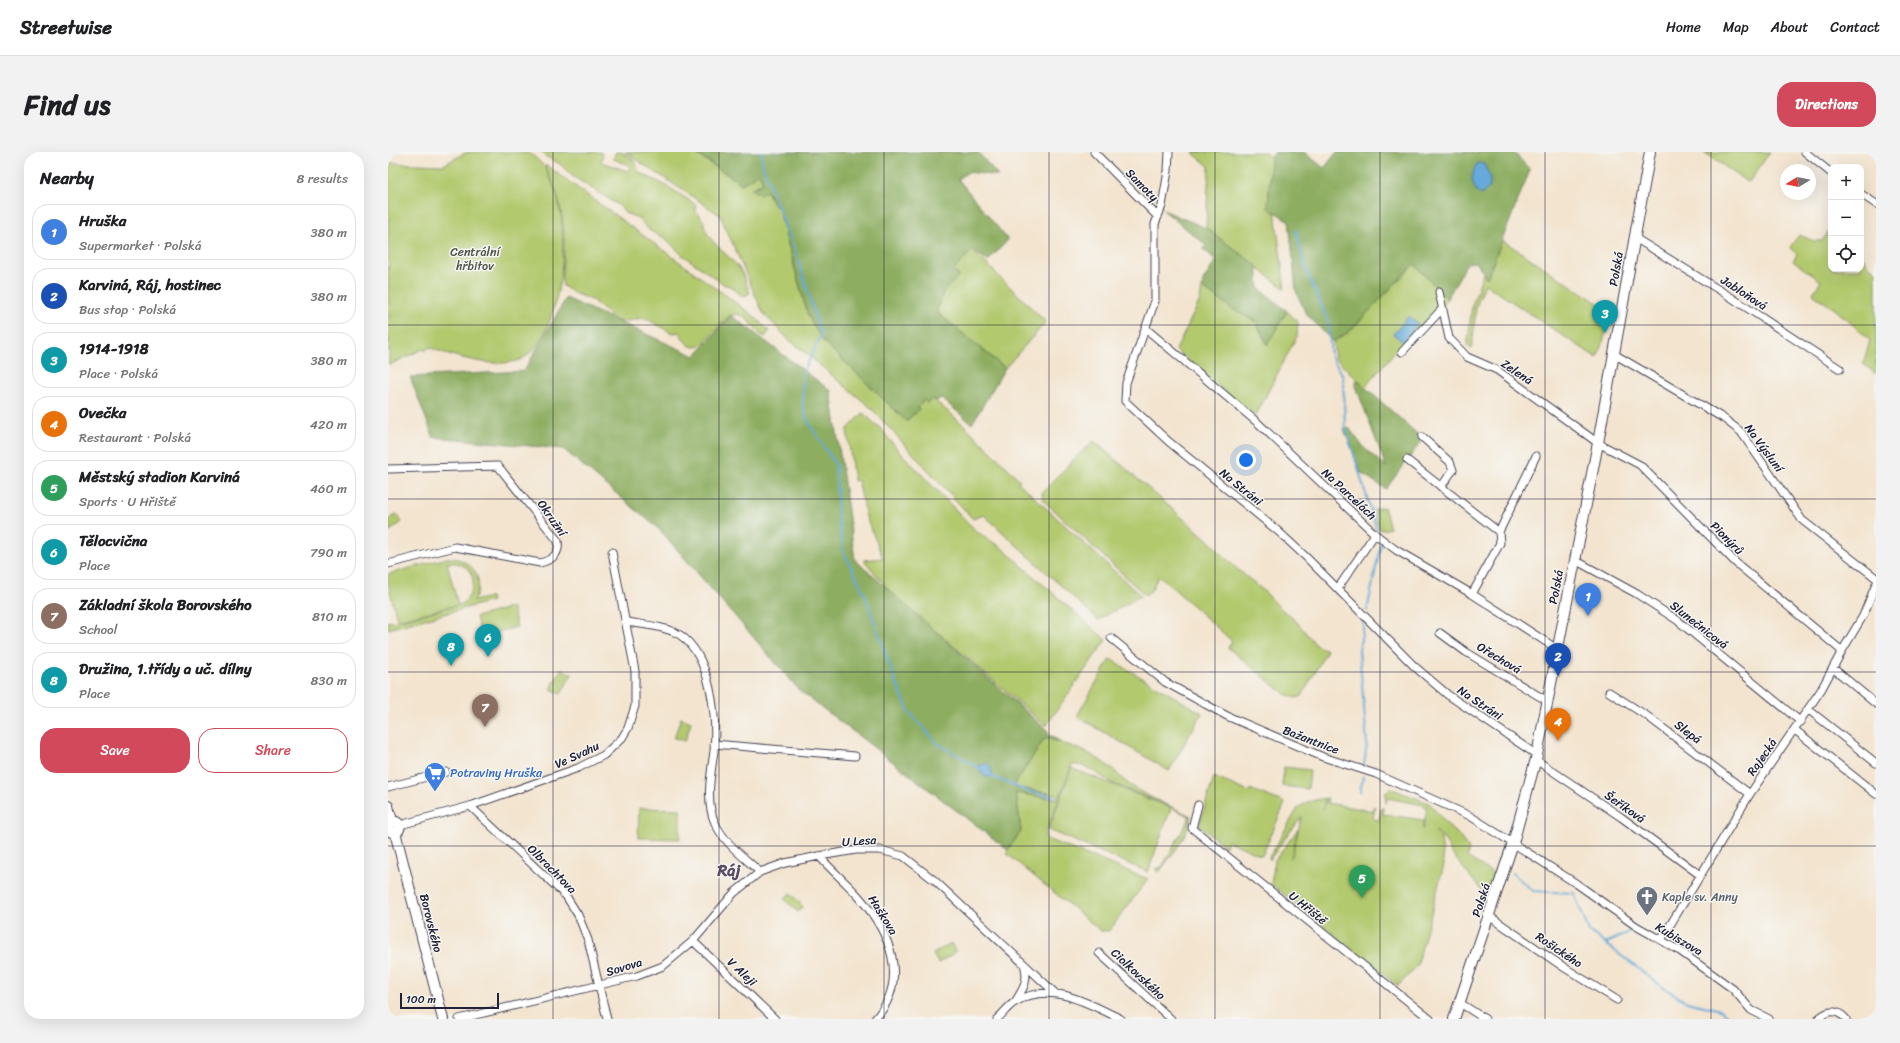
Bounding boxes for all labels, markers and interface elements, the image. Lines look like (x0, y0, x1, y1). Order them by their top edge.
text: Streetwise (20, 11, 112, 44)
text: Home (1666, 15, 1701, 40)
text: Map (1723, 15, 1749, 40)
text: About (1771, 15, 1808, 40)
text: Contact (1830, 15, 1880, 40)
text: Find us (24, 80, 111, 129)
button: Directions (1777, 82, 1876, 127)
text: Nearby (40, 163, 94, 193)
street label: Samoty (1120, 163, 1165, 208)
north arrow (1780, 164, 1816, 200)
map controls (1828, 164, 1864, 272)
button: + (1828, 164, 1864, 200)
text: 8 results (296, 167, 348, 190)
button: − (1828, 200, 1864, 236)
text: Hruška (79, 208, 126, 234)
text: 1 (51, 221, 57, 244)
text: 380 m (310, 221, 347, 244)
text: Supermarket · Polská (79, 234, 202, 257)
button: locate (1828, 236, 1864, 272)
park label: Centrální hřbitov (450, 241, 501, 277)
street label: Polská (1602, 250, 1630, 288)
street label: Jabloňová (1715, 269, 1772, 316)
text: Karviná, Ráj, hostinec (79, 272, 221, 298)
text: 2 (50, 285, 58, 308)
text: 380 m (310, 285, 347, 308)
text: Bus stop · Polská (79, 298, 176, 321)
pin: 3 (1592, 300, 1618, 333)
text: 1914-1918 (79, 336, 149, 362)
text: 3 (50, 349, 58, 372)
text: 380 m (310, 349, 347, 372)
street label: Zelená (1496, 353, 1538, 391)
text: Place · Polská (79, 362, 158, 385)
text: Ovečka (79, 400, 126, 426)
text: 4 (50, 413, 58, 436)
text: 420 m (310, 413, 347, 436)
street label: Na Výsluní (1739, 419, 1790, 478)
text: Restaurant · Polská (79, 426, 191, 449)
your location (1236, 450, 1256, 470)
street label: Na Stráni (1214, 462, 1268, 512)
street label: Na Parcelách (1316, 462, 1382, 526)
text: Městský stadion Karviná (79, 464, 240, 490)
text: 5 (50, 477, 58, 500)
text: 460 m (310, 477, 347, 500)
text: Sports · U Hřiště (79, 490, 176, 513)
street label: Okružní (531, 495, 574, 542)
street label: Pionýrů (1705, 516, 1750, 561)
text: Tělocvična (79, 528, 147, 554)
text: 6 (50, 541, 58, 564)
text: 790 m (310, 541, 347, 564)
text: Place (79, 554, 110, 577)
street label: Polská (1542, 568, 1570, 606)
pin: 1 (1575, 583, 1601, 616)
text: Základní škola Borovského (79, 592, 252, 618)
street label: Slunečnicová (1665, 595, 1733, 655)
text: 7 (50, 605, 58, 628)
text: 810 m (312, 605, 347, 628)
text: School (79, 618, 117, 641)
pin: 6 (475, 624, 501, 657)
pin: 8 (438, 633, 464, 666)
street label: Ořechová (1472, 636, 1526, 680)
pin: 2 (1545, 643, 1571, 676)
text: Družina, 1.třídy a uč. dílny (79, 656, 252, 682)
text: 8 (50, 669, 58, 692)
text: 830 m (310, 669, 347, 692)
street label: Na Stráni (1453, 680, 1508, 727)
text: Place (79, 682, 110, 705)
pin: 7 (472, 694, 498, 727)
pin: 4 (1545, 708, 1571, 741)
street label: Slepá (1670, 714, 1706, 750)
street label: Bažantnice (1280, 719, 1342, 761)
button: Save (40, 728, 190, 773)
button: Share (198, 728, 348, 773)
street label: Rajecká (1741, 734, 1783, 780)
street label: Ve Svahu (551, 735, 604, 775)
supermarket icon: Potraviny Hruška (422, 760, 448, 793)
place label: Potraviny Hruška (450, 762, 543, 784)
street label: Šeříková (1600, 785, 1650, 829)
street label: U Lesa (841, 829, 878, 853)
street label: Olbrachtova (522, 839, 582, 899)
district label: Ráj (717, 856, 741, 885)
pin: 5 (1349, 865, 1375, 898)
street label: Polská (1465, 880, 1497, 920)
church icon: Kaple sv. Anny (1634, 884, 1660, 917)
street label: U Hřiště (1284, 885, 1333, 931)
place label: Kaple sv. Anny (1662, 886, 1739, 908)
street label: Haškova (862, 890, 904, 940)
street label: Borovského (413, 891, 449, 955)
street label: Kubiszova (1651, 916, 1707, 962)
street label: Rošického (1531, 926, 1587, 974)
street label: Ciolkovského (1105, 943, 1171, 1005)
street label: Sovova (603, 951, 645, 983)
street label: V Aleji (722, 952, 763, 992)
text: 100 m (406, 990, 436, 1009)
scale bar (400, 991, 499, 1010)

